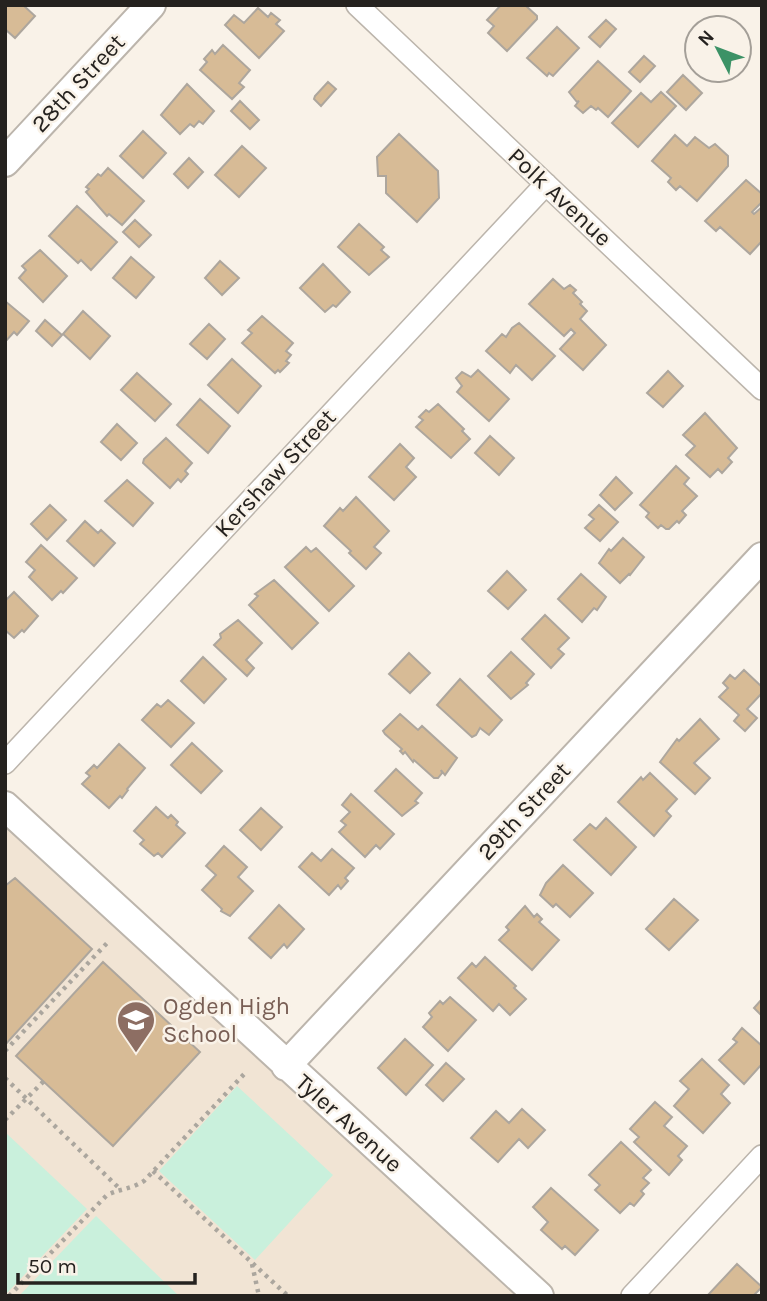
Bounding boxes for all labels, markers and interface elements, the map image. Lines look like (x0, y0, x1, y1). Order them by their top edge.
north arrow (683, 14, 753, 84)
text: N (693, 26, 719, 51)
street label: 28th Street (26, 28, 130, 138)
street label: Polk Avenue (502, 142, 618, 252)
street label: Kershaw Street (209, 403, 341, 543)
street label: 29th Street (472, 757, 576, 865)
place label: Ogden High School (163, 992, 290, 1048)
school or university icon: Ogden High School (115, 999, 157, 1054)
street label: Tyler Avenue (290, 1068, 408, 1178)
scale bar (18, 1242, 194, 1286)
text: 50 m (28, 1254, 77, 1278)

